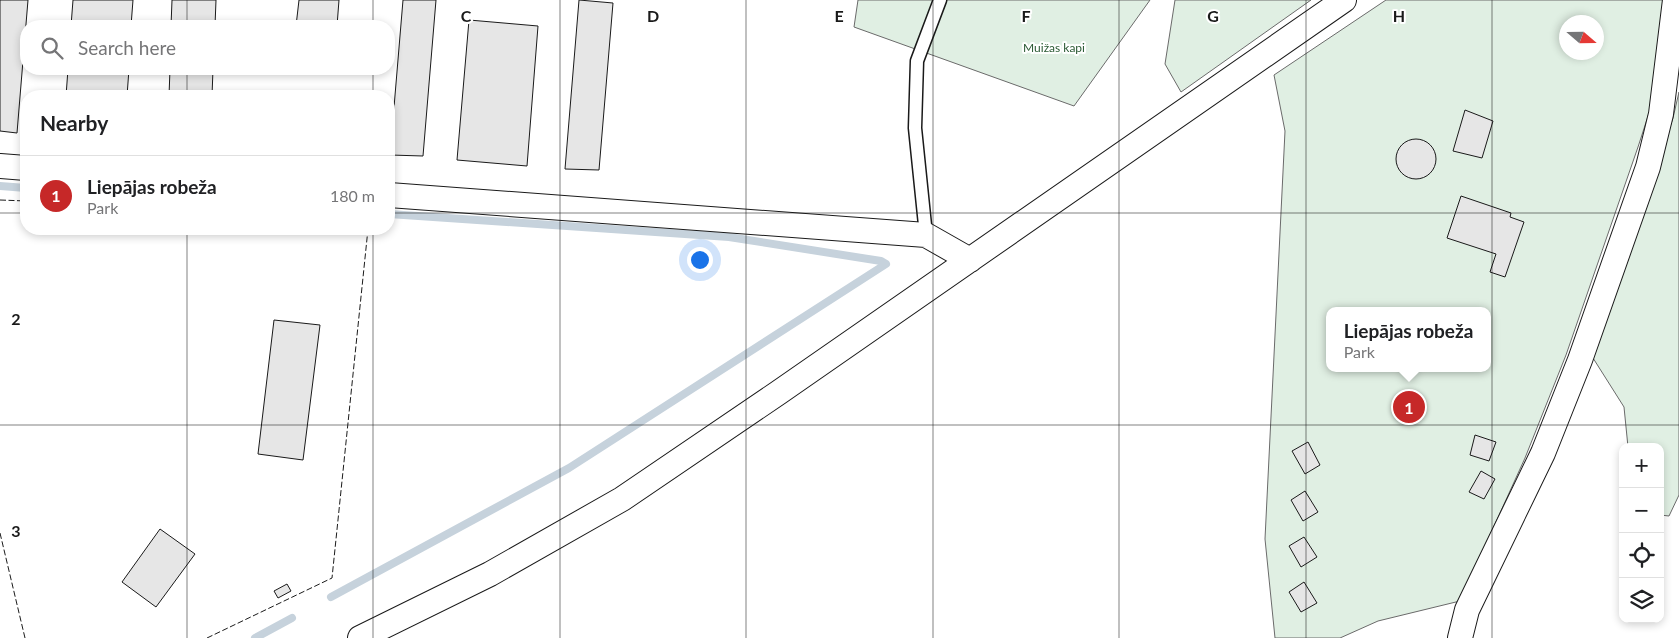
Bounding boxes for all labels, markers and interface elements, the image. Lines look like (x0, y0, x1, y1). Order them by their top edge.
text: C (461, 6, 472, 25)
text: D (647, 6, 659, 25)
text: E (834, 6, 844, 25)
text: F (1021, 6, 1031, 25)
text: G (1207, 6, 1219, 25)
text: H (1393, 6, 1405, 25)
north arrow (1559, 15, 1604, 60)
search box (20, 20, 395, 75)
icon: search (38, 34, 66, 62)
text: Search here (78, 36, 176, 59)
park label: Muižas kapi (1023, 40, 1085, 55)
text: Nearby (40, 110, 108, 135)
text: Liepājas robeža (87, 175, 217, 198)
text: 1 (51, 186, 61, 205)
text: 180 m (330, 186, 375, 205)
text: Park (87, 198, 118, 217)
your location (687, 247, 713, 273)
popup (1326, 307, 1491, 372)
text: 2 (11, 309, 21, 328)
text: Liepājas robeža (1344, 319, 1473, 342)
text: Park (1344, 342, 1375, 361)
pin: 1 (1393, 388, 1425, 426)
map controls (1619, 443, 1664, 623)
button: + (1619, 443, 1664, 488)
button: − (1619, 488, 1664, 533)
text: 3 (11, 521, 21, 540)
button: locate (1619, 533, 1664, 578)
button: layers (1619, 578, 1664, 623)

